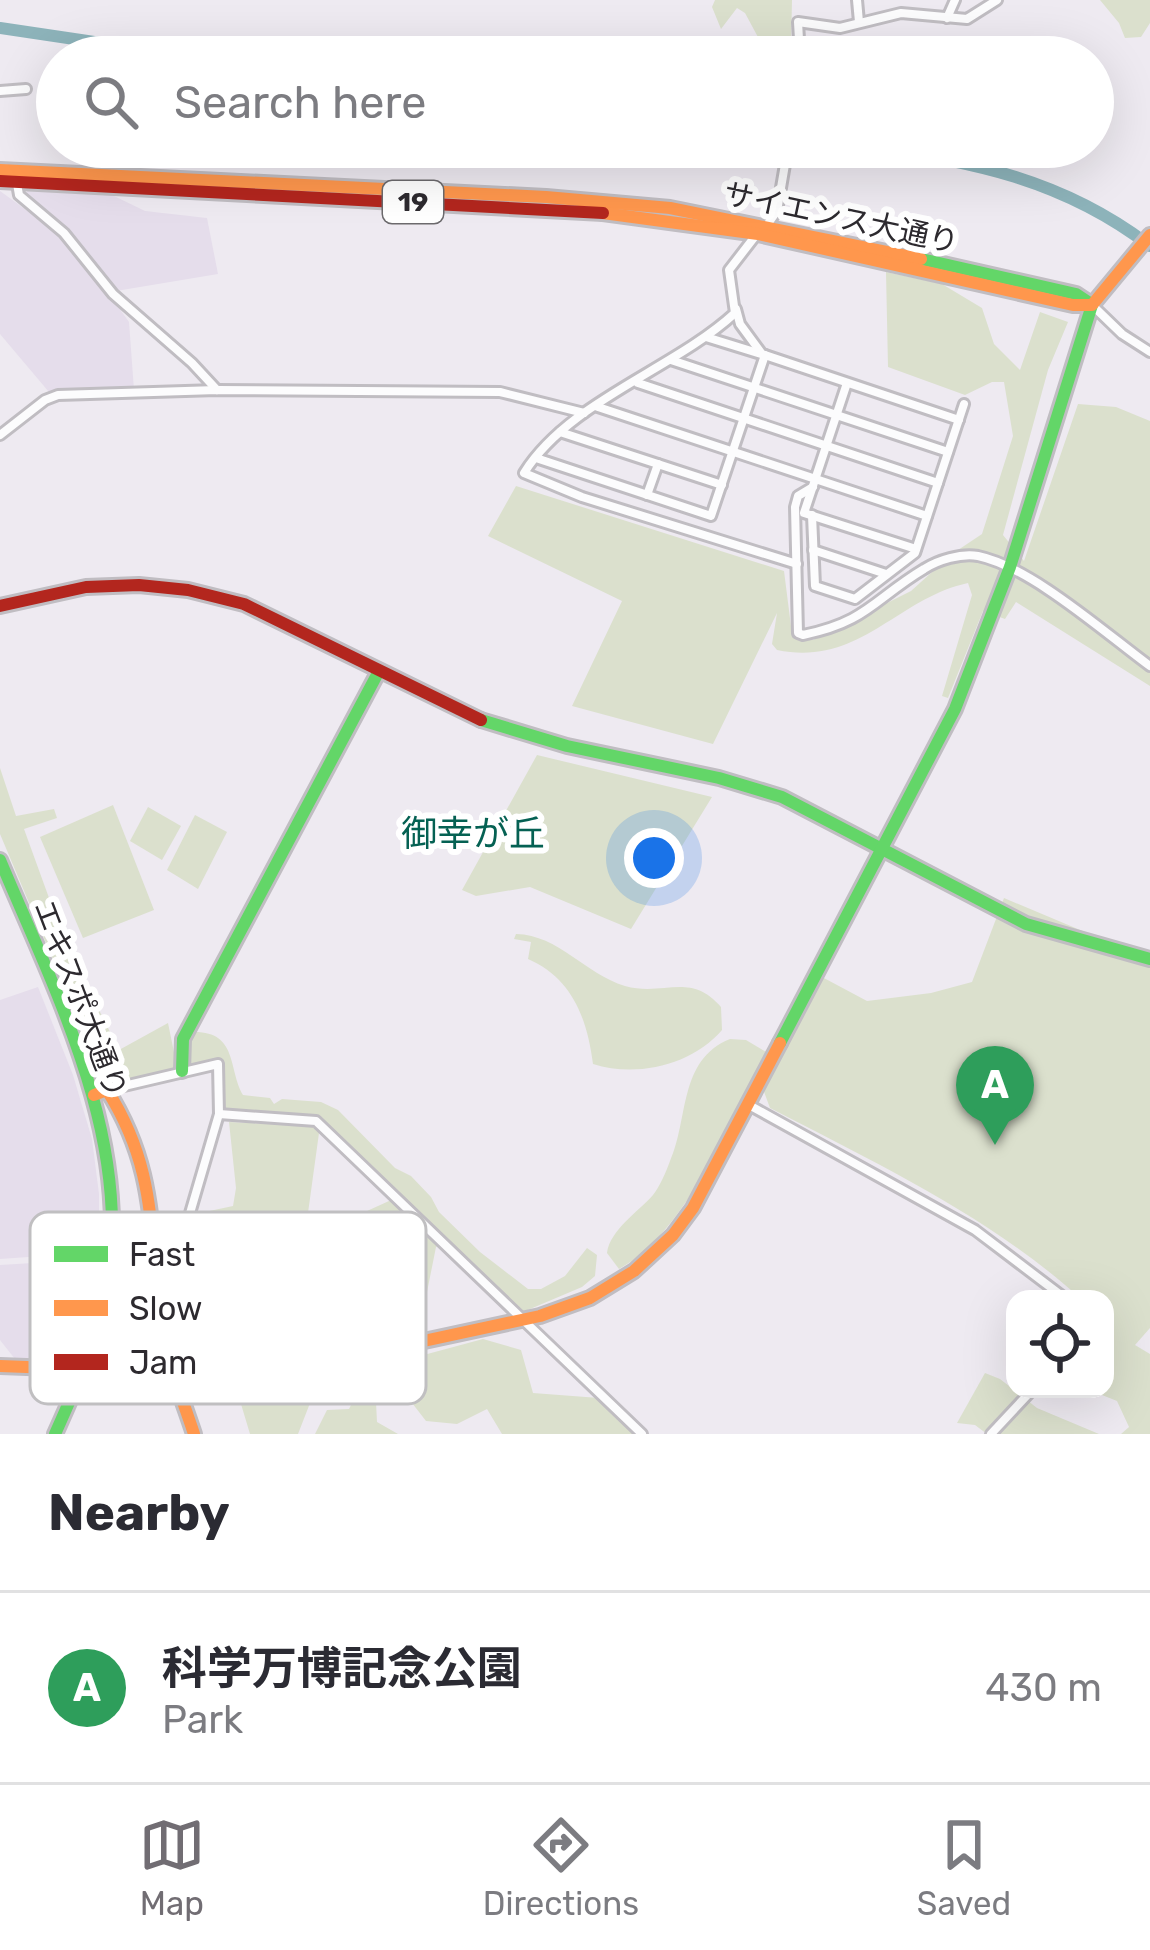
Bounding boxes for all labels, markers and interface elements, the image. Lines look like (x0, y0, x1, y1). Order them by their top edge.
search box (36, 36, 1114, 168)
icon: search (78, 69, 144, 135)
text: Search here (174, 76, 426, 129)
street label: サイエンス大通り (720, 176, 962, 260)
road number: 19 (383, 181, 443, 223)
district label: 御幸が丘 (401, 812, 545, 855)
your location (624, 828, 684, 888)
street label: エキスポ大通り (26, 895, 134, 1103)
pin: A (956, 1046, 1034, 1145)
legend (30, 1212, 426, 1404)
text: Fast (129, 1235, 195, 1274)
text: Slow (129, 1289, 203, 1328)
map controls (1006, 1290, 1114, 1398)
button: locate (1006, 1290, 1114, 1398)
text: Jam (129, 1343, 197, 1382)
text: Nearby (48, 1482, 230, 1543)
text: 科学万博記念公園 (162, 1642, 522, 1695)
text: A (73, 1665, 101, 1711)
text: 430 m (985, 1665, 1102, 1711)
text: Park (162, 1697, 243, 1743)
tab: Map (139, 1812, 205, 1923)
tab: Directions (483, 1812, 639, 1923)
tab: Saved (917, 1812, 1011, 1923)

